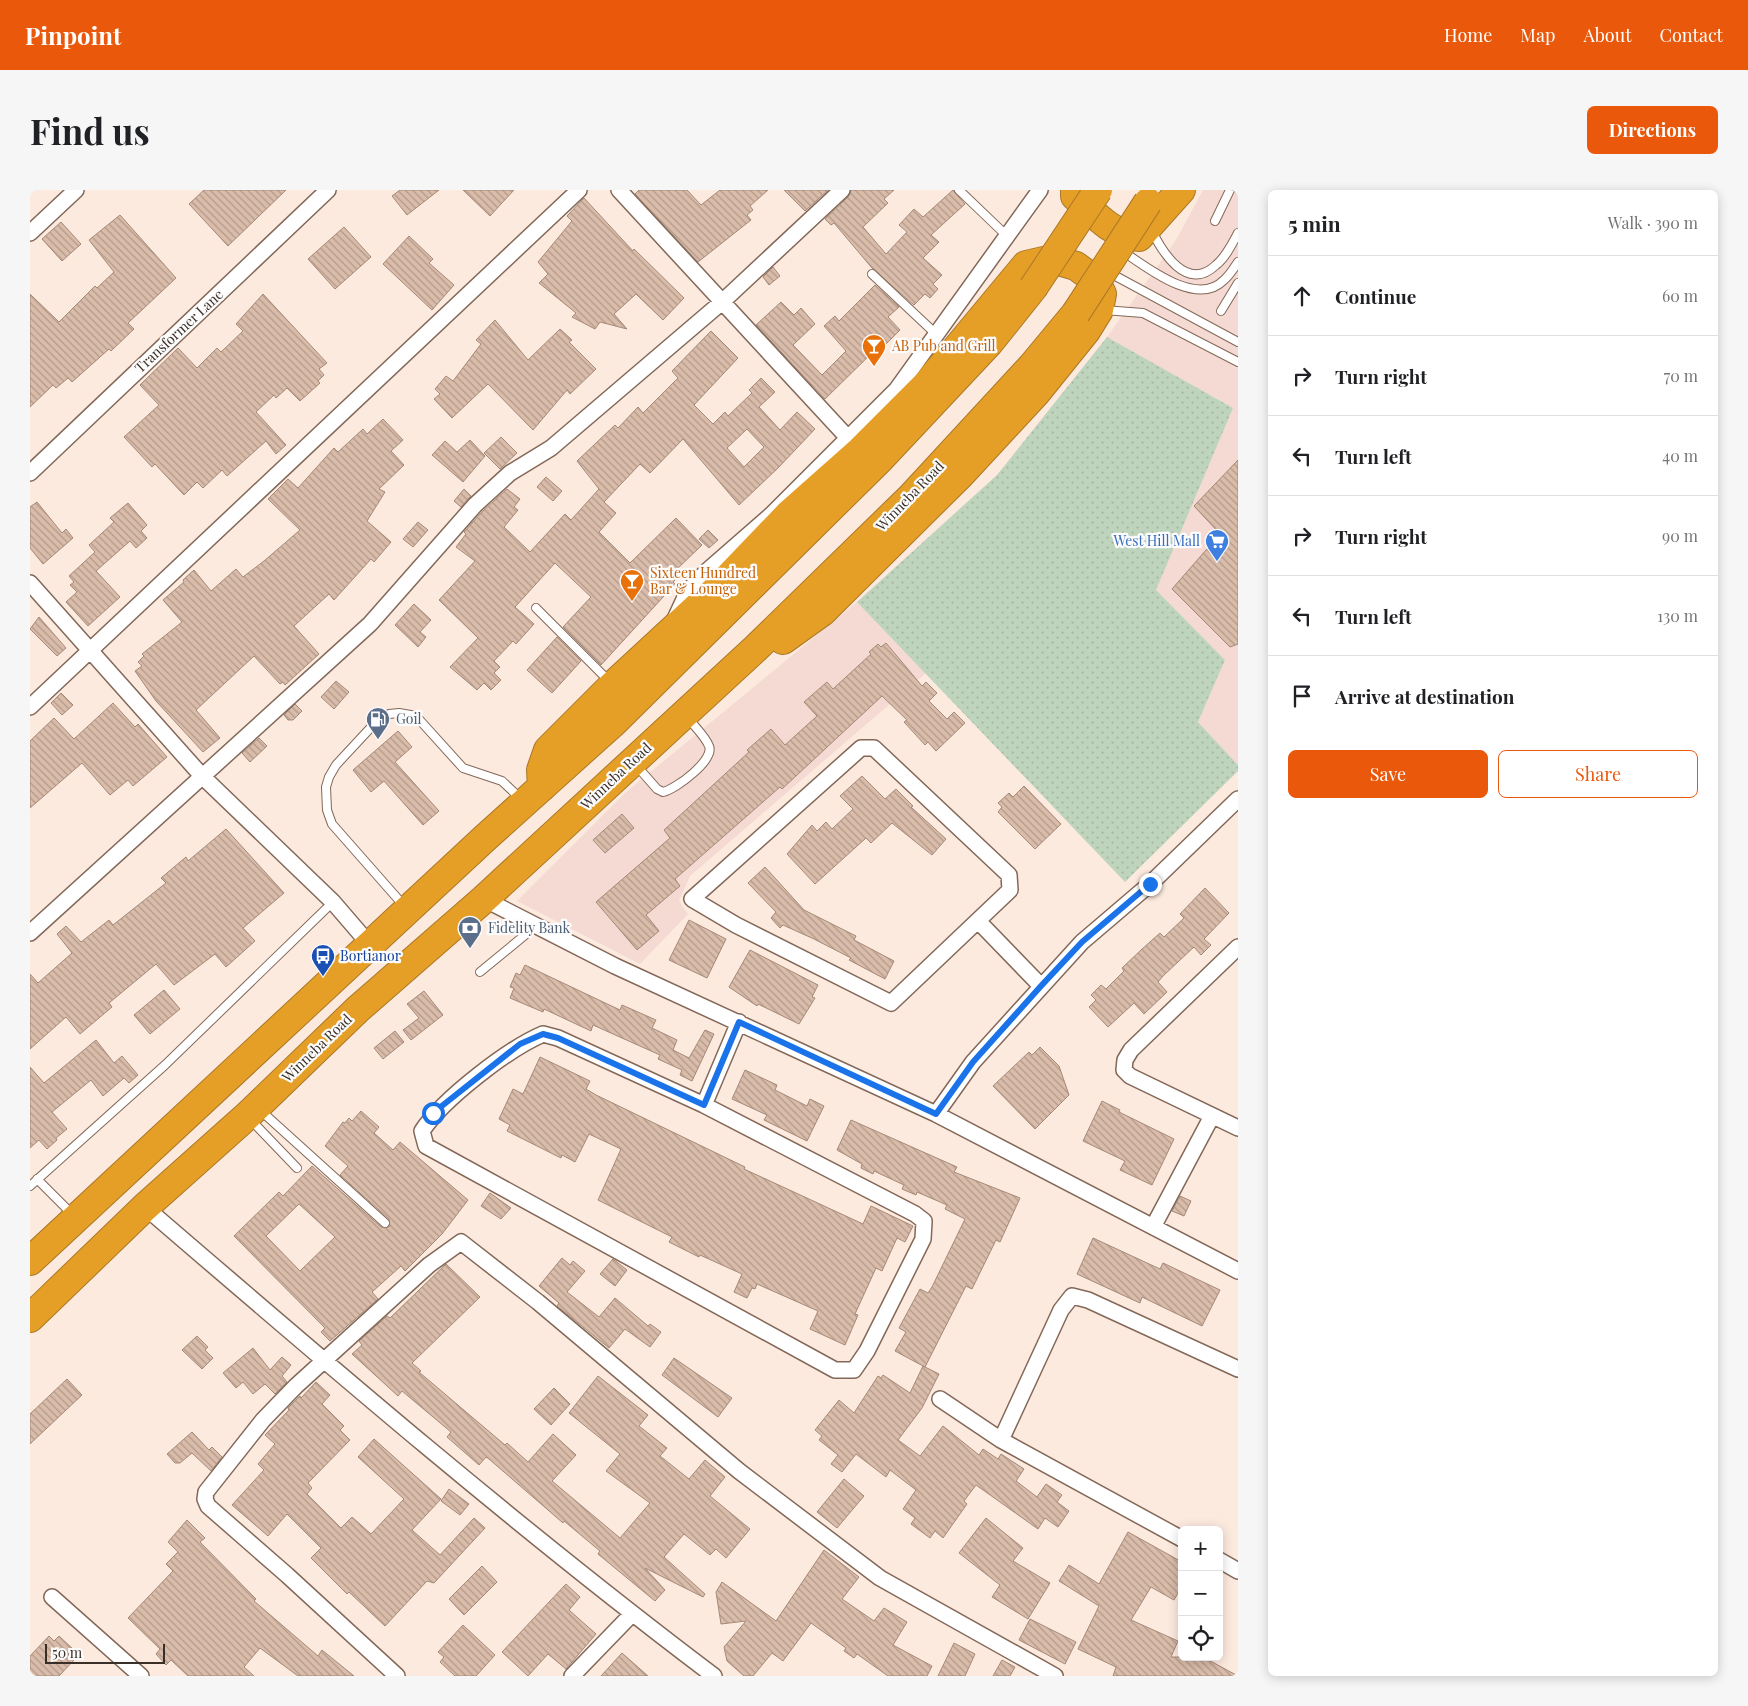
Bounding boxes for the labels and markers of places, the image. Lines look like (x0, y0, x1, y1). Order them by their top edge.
bar icon: AB Pub and Grill (861, 333, 887, 367)
place label: AB Pub and Grill (891, 336, 996, 355)
supermarket icon: West Hill Mall (1204, 528, 1230, 562)
place label: West Hill Mall (1112, 531, 1200, 550)
place label: Sixteen Hundred Bar & Lounge (650, 563, 756, 598)
bar icon: Sixteen Hundred Bar & Lounge (619, 568, 645, 602)
fuel station icon: Goil (365, 706, 391, 740)
place label: Goil (396, 709, 422, 728)
bank icon: Fidelity Bank (457, 915, 483, 949)
place label: Fidelity Bank (488, 918, 571, 937)
bus stop icon: Bortianor (310, 943, 336, 977)
place label: Bortianor (340, 946, 402, 965)

